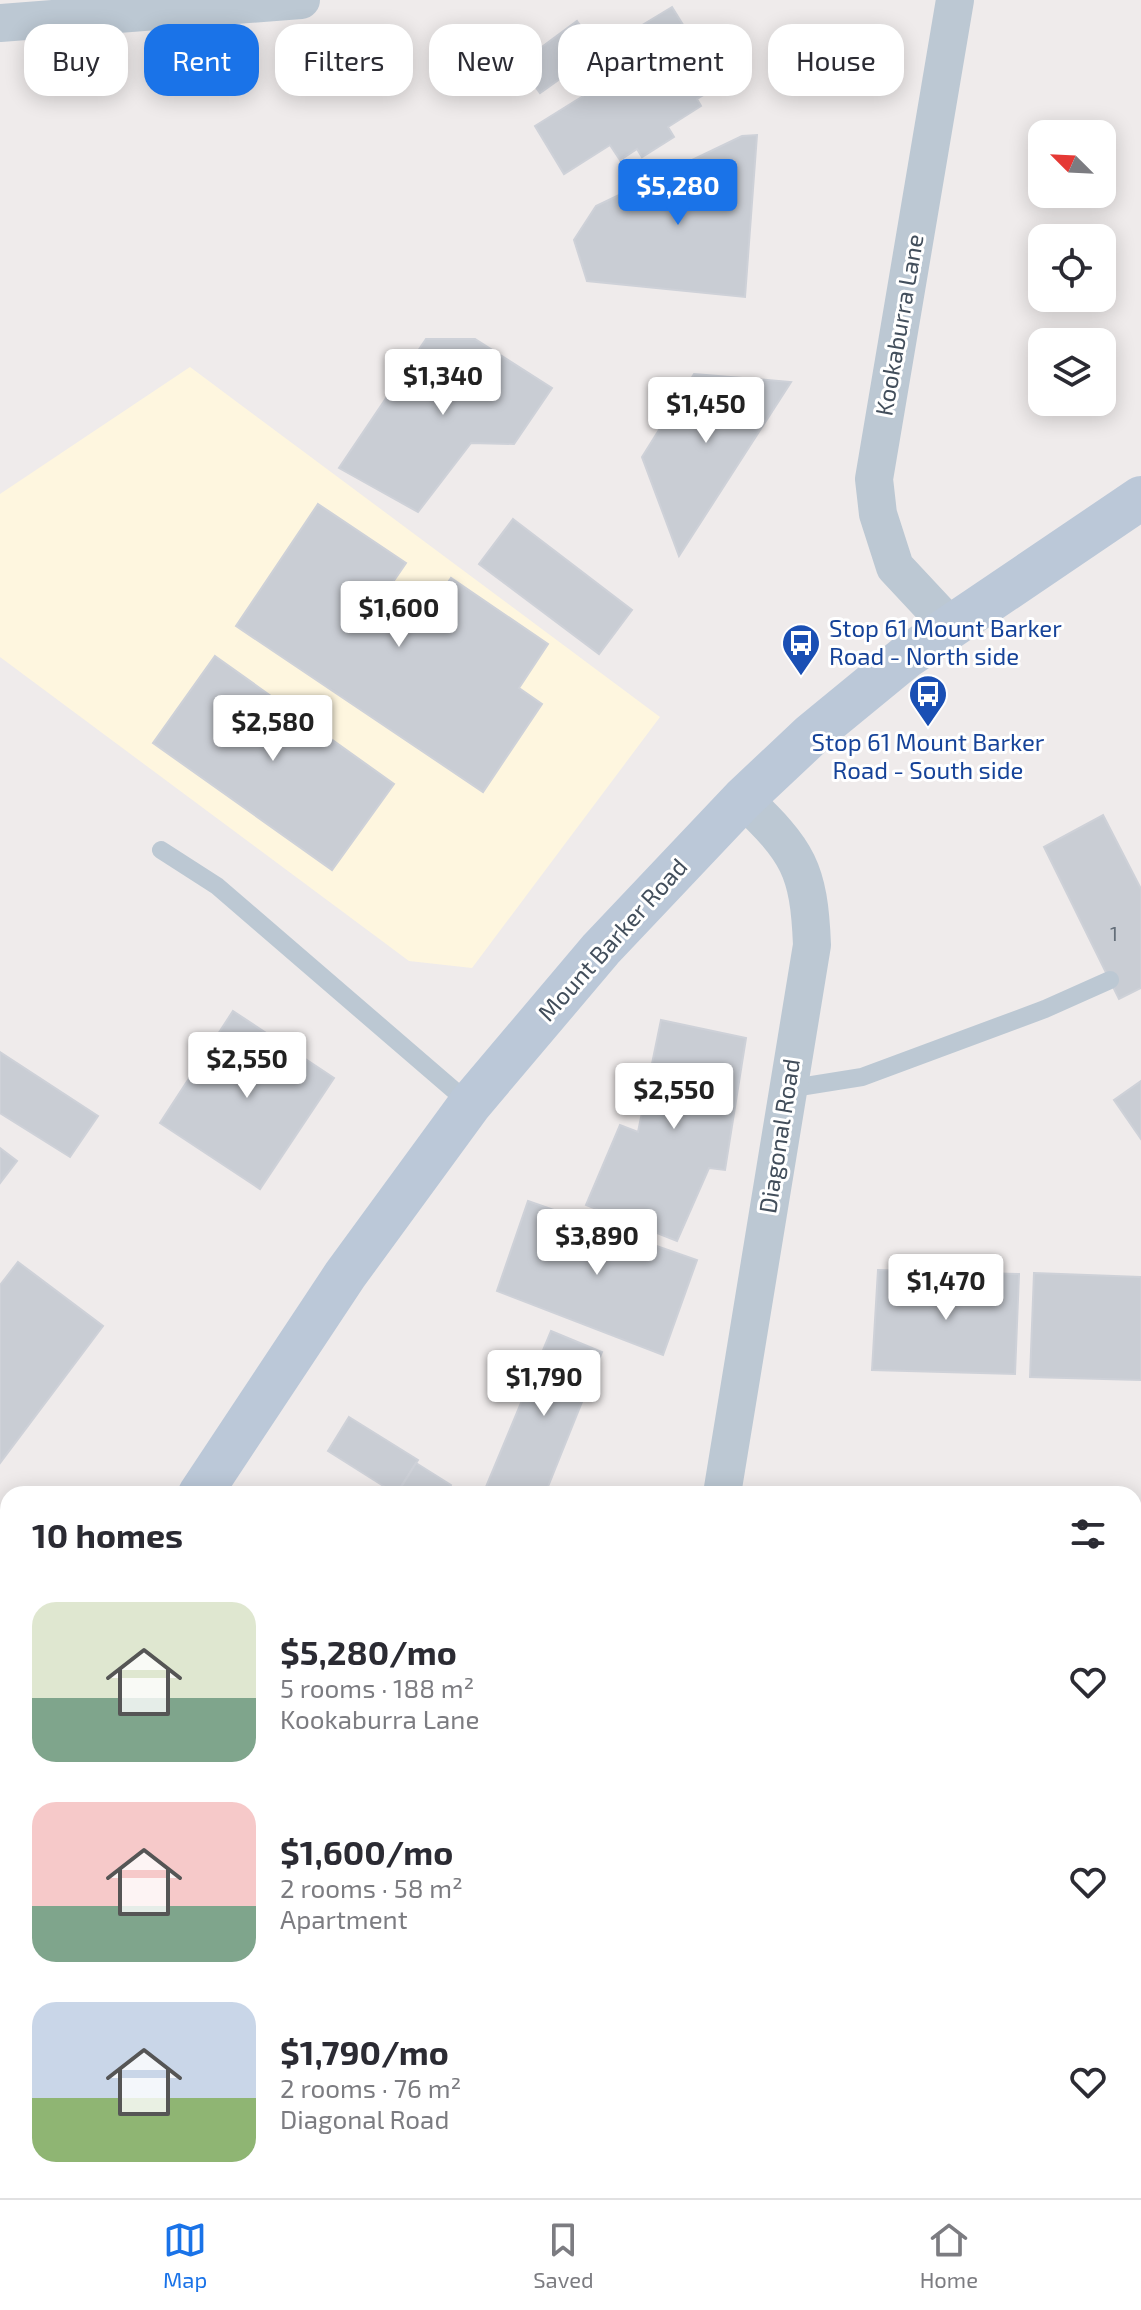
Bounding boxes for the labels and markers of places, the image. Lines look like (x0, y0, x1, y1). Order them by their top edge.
pin: $5,280 (613, 159, 743, 227)
pin: $1,340 (378, 349, 508, 417)
pin: $1,450 (641, 377, 771, 445)
pin: $1,600 (334, 581, 464, 649)
place label: Stop 61 Mount Barker Road - North side (829, 613, 1062, 670)
bus stop icon: Stop 61 Mount Barker Road - North side (780, 622, 822, 677)
bus stop icon: Stop 61 Mount Barker Road - South side (907, 673, 949, 728)
pin: $2,580 (208, 695, 338, 763)
place label: Stop 61 Mount Barker Road - South side (812, 727, 1045, 784)
pin: $2,550 (182, 1032, 312, 1100)
pin: $2,550 (609, 1063, 739, 1131)
pin: $3,890 (532, 1209, 662, 1277)
pin: $1,470 (881, 1254, 1011, 1322)
pin: $1,790 (479, 1350, 609, 1418)

